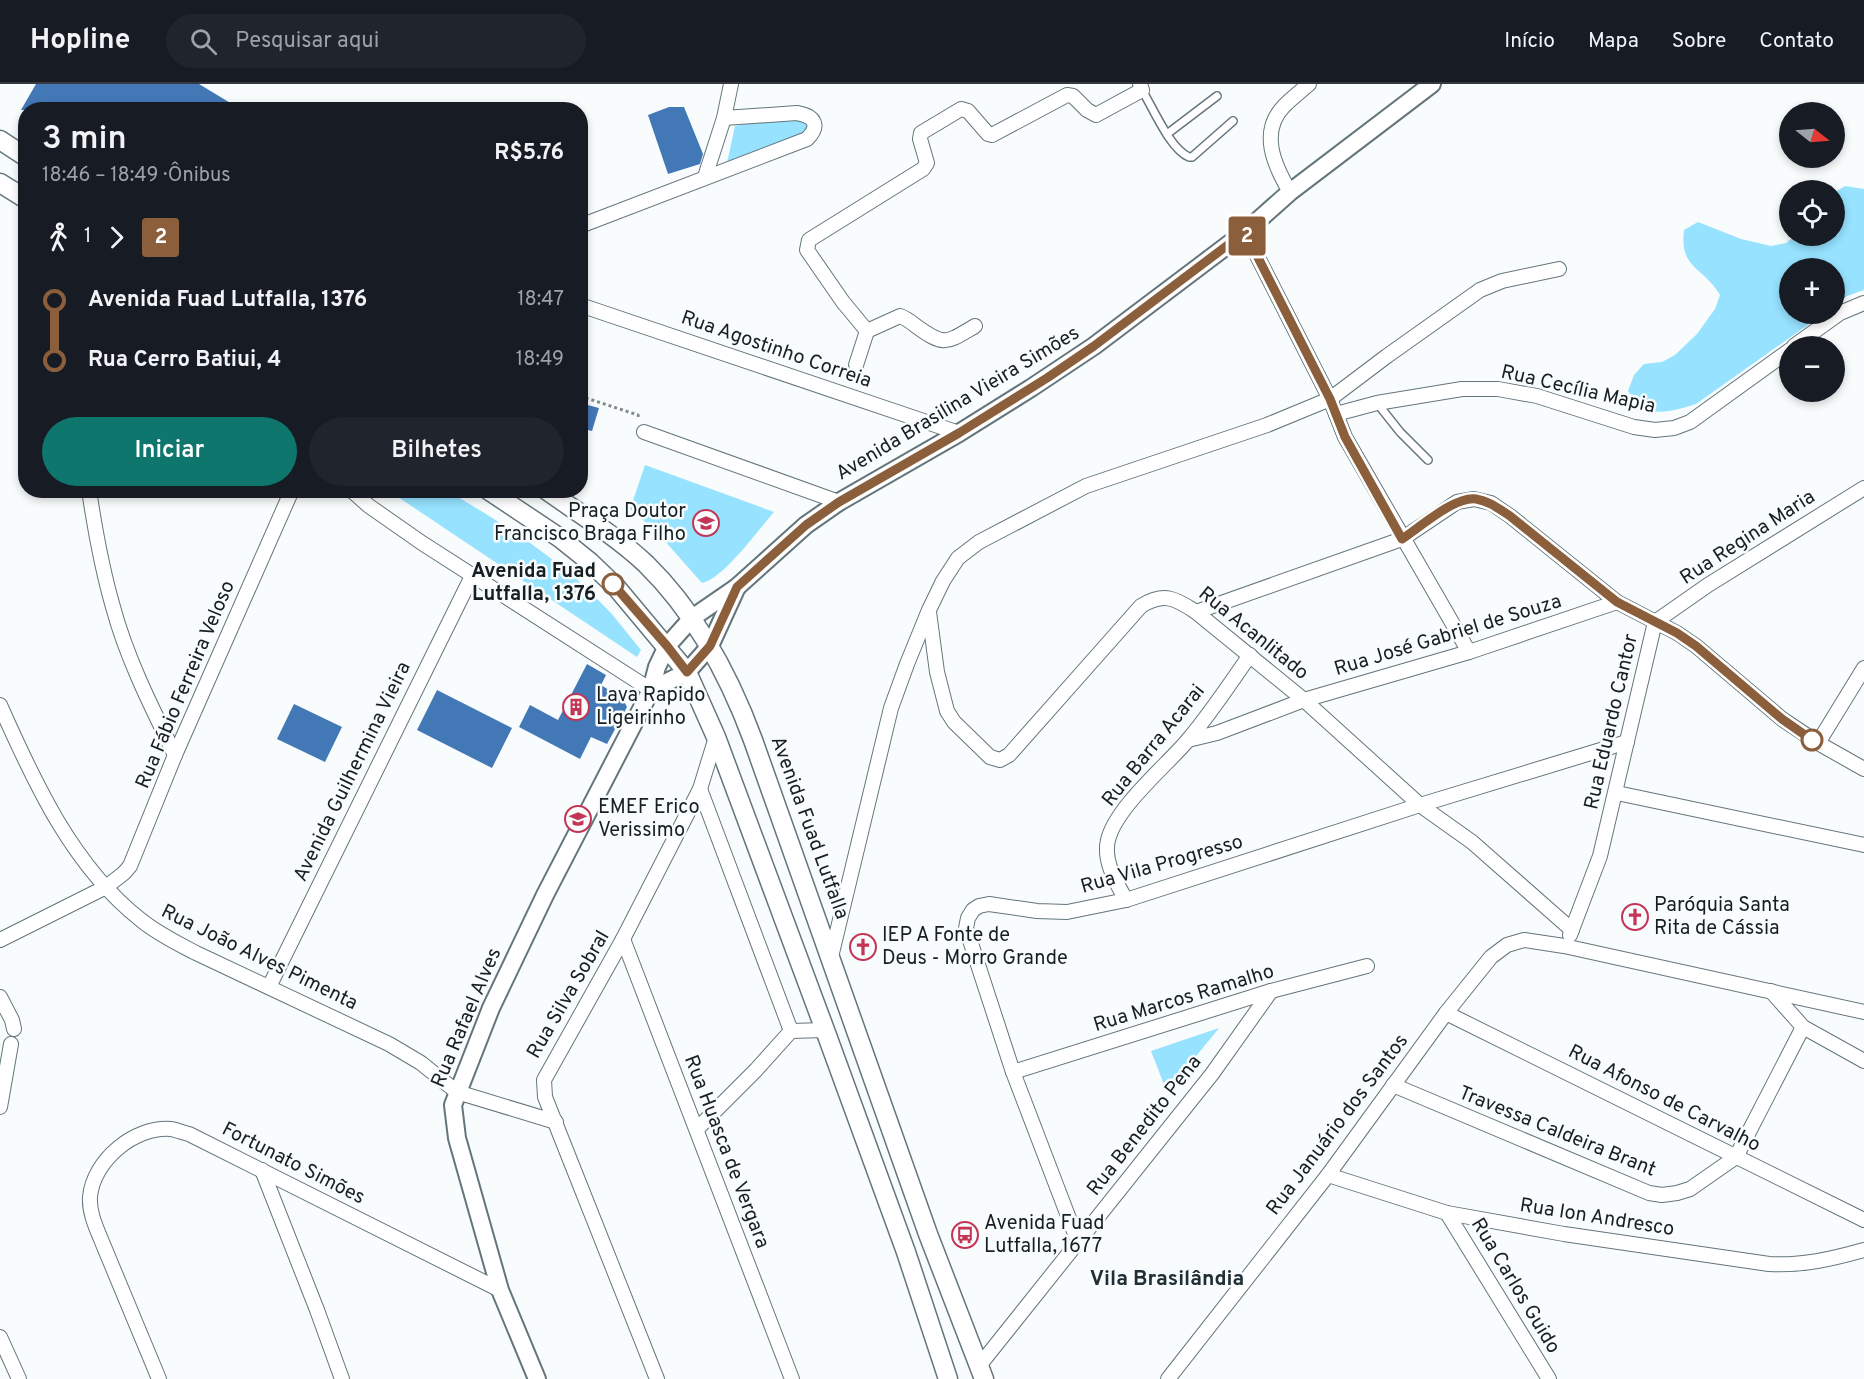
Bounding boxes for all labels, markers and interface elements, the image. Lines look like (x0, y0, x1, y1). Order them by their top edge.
search box (166, 14, 586, 68)
text: Hopline (30, 23, 130, 59)
icon: search (187, 25, 220, 58)
text: Pesquisar aqui (235, 28, 379, 55)
text: Início (1504, 28, 1555, 55)
text: Mapa (1588, 28, 1639, 55)
text: Sobre (1672, 28, 1726, 55)
text: Contato (1759, 28, 1834, 55)
north arrow (1779, 102, 1845, 168)
map controls (1779, 102, 1845, 402)
text: 3 min (42, 119, 127, 161)
text: R$5.76 (494, 140, 564, 167)
text: 18:46 – 18:49 · Ônibus (42, 163, 231, 189)
button: locate (1779, 180, 1845, 246)
line badge: 2 (1228, 216, 1266, 256)
icon: walk (42, 221, 75, 254)
icon: forward (100, 221, 133, 254)
text: 2 (1241, 223, 1253, 250)
text: 1 (84, 224, 91, 250)
text: 2 (154, 224, 167, 251)
button: + (1779, 258, 1845, 324)
text: Avenida Fuad Lutfalla, 1376 (88, 287, 367, 314)
text: 18:47 (517, 287, 564, 313)
street label: Rua Agostinho Correia (677, 305, 875, 395)
street label: Avenida Brasilina Vieira Simões (831, 321, 1085, 487)
button: − (1779, 336, 1845, 402)
text: Rua Cerro Batiui, 4 (88, 347, 281, 374)
text: 18:49 (516, 347, 564, 373)
street label: Rua Cecília Mapia (1498, 360, 1658, 420)
button: Iniciar (42, 417, 297, 486)
button: Bilhetes (309, 417, 564, 486)
street label: Rua Regina Maria (1676, 485, 1820, 591)
place label: Praça Doutor Francisco Braga Filho (494, 499, 686, 548)
school or university icon: Praça Doutor Francisco Braga Filho (691, 508, 721, 538)
place label: Avenida Fuad Lutfalla, 1376 (471, 559, 596, 608)
marker: Avenida Fuad Lutfalla, 1376 (602, 573, 624, 595)
street label: Rua Fábio Ferreira Veloso (130, 577, 242, 793)
street label: Rua Acanlitado (1192, 581, 1314, 687)
street label: Rua José Gabriel de Souza (1331, 589, 1565, 683)
street label: Rua Eduardo Cantor (1579, 631, 1645, 812)
street label: Avenida Guilhermina Vieira (288, 658, 418, 886)
street label: Rua Barra Acarai (1097, 679, 1211, 813)
place label: Lava Rapido Ligeirinho (596, 683, 705, 732)
building icon: Lava Rapido Ligeirinho (561, 692, 591, 722)
unlabelled marker (1801, 729, 1823, 751)
street label: Avenida Fuad Lutfalla (764, 733, 854, 923)
place label: EMEF Erico Verissimo (598, 795, 700, 844)
school or university icon: EMEF Erico Verissimo (563, 804, 593, 834)
street label: Rua Vila Progresso (1078, 829, 1246, 901)
place label: Paróquia Santa Rita de Cássia (1654, 893, 1790, 942)
street label: Rua João Alves Pimenta (156, 899, 362, 1017)
church icon: Paróquia Santa Rita de Cássia (1620, 902, 1650, 932)
place label: IEP A Fonte de Deus - Morro Grande (882, 923, 1068, 972)
street label: Rua Silva Sobral (522, 926, 616, 1064)
church icon: IEP A Fonte de Deus - Morro Grande (848, 932, 878, 962)
street label: Rua Rafael Alves (426, 944, 508, 1092)
street label: Rua Marcos Ramalho (1090, 959, 1278, 1039)
street label: Rua Januário dos Santos (1261, 1029, 1415, 1221)
street label: Rua Afonso de Carvalho (1563, 1039, 1765, 1159)
street label: Rua Benedito Pena (1082, 1050, 1208, 1202)
street label: Rua Huasca de Vergara (677, 1052, 775, 1252)
street label: Travessa Caldeira Brant (1455, 1081, 1659, 1183)
street label: Fortunato Simões (217, 1117, 369, 1211)
street label: Rua Ion Andresco (1518, 1193, 1676, 1243)
place label: Avenida Fuad Lutfalla, 1677 (984, 1211, 1104, 1260)
street label: Rua Carlos Guido (1464, 1213, 1566, 1359)
bus stop icon: Avenida Fuad Lutfalla, 1677 (950, 1220, 980, 1250)
district label: Vila Brasilândia (1090, 1266, 1244, 1293)

